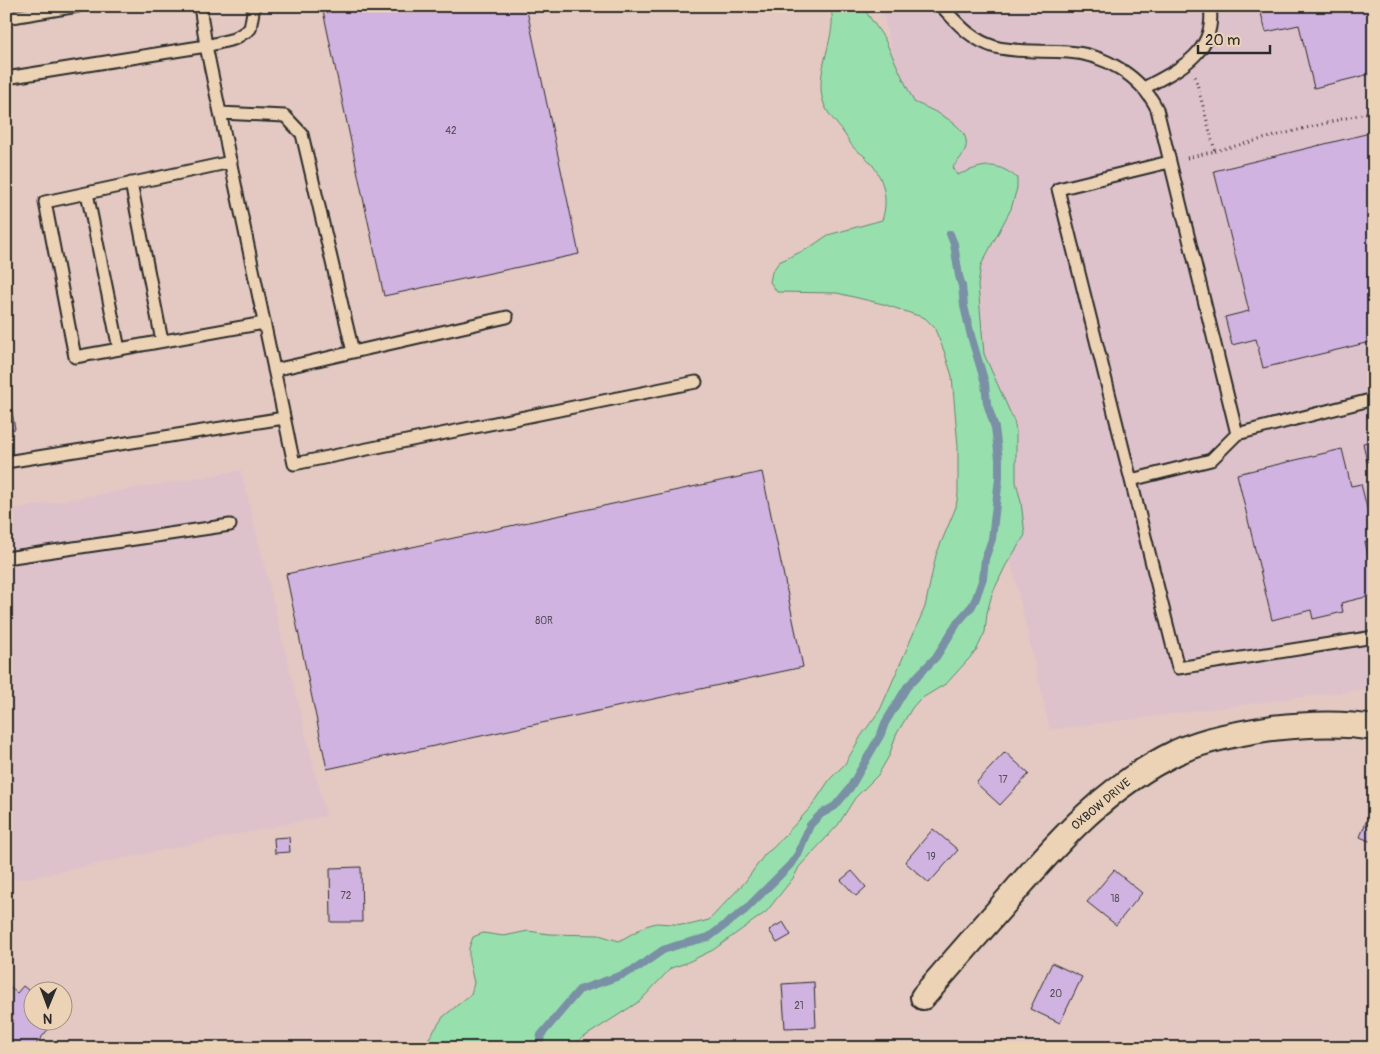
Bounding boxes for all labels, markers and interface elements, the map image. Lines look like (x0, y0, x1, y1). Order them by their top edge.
scale bar (1198, 22, 1270, 54)
text: 20 m (1205, 31, 1240, 50)
house number: 42 (445, 125, 457, 137)
house number: 80R (535, 615, 553, 627)
house number: 17 (998, 774, 1008, 786)
street label: OXBOW DRIVE (1069, 775, 1134, 834)
house number: 19 (926, 851, 936, 863)
house number: 72 (341, 890, 352, 902)
house number: 18 (1111, 893, 1119, 905)
north arrow (22, 982, 72, 1032)
house number: 20 (1050, 988, 1062, 1000)
house number: 21 (794, 1000, 804, 1012)
text: N (43, 1010, 53, 1027)

